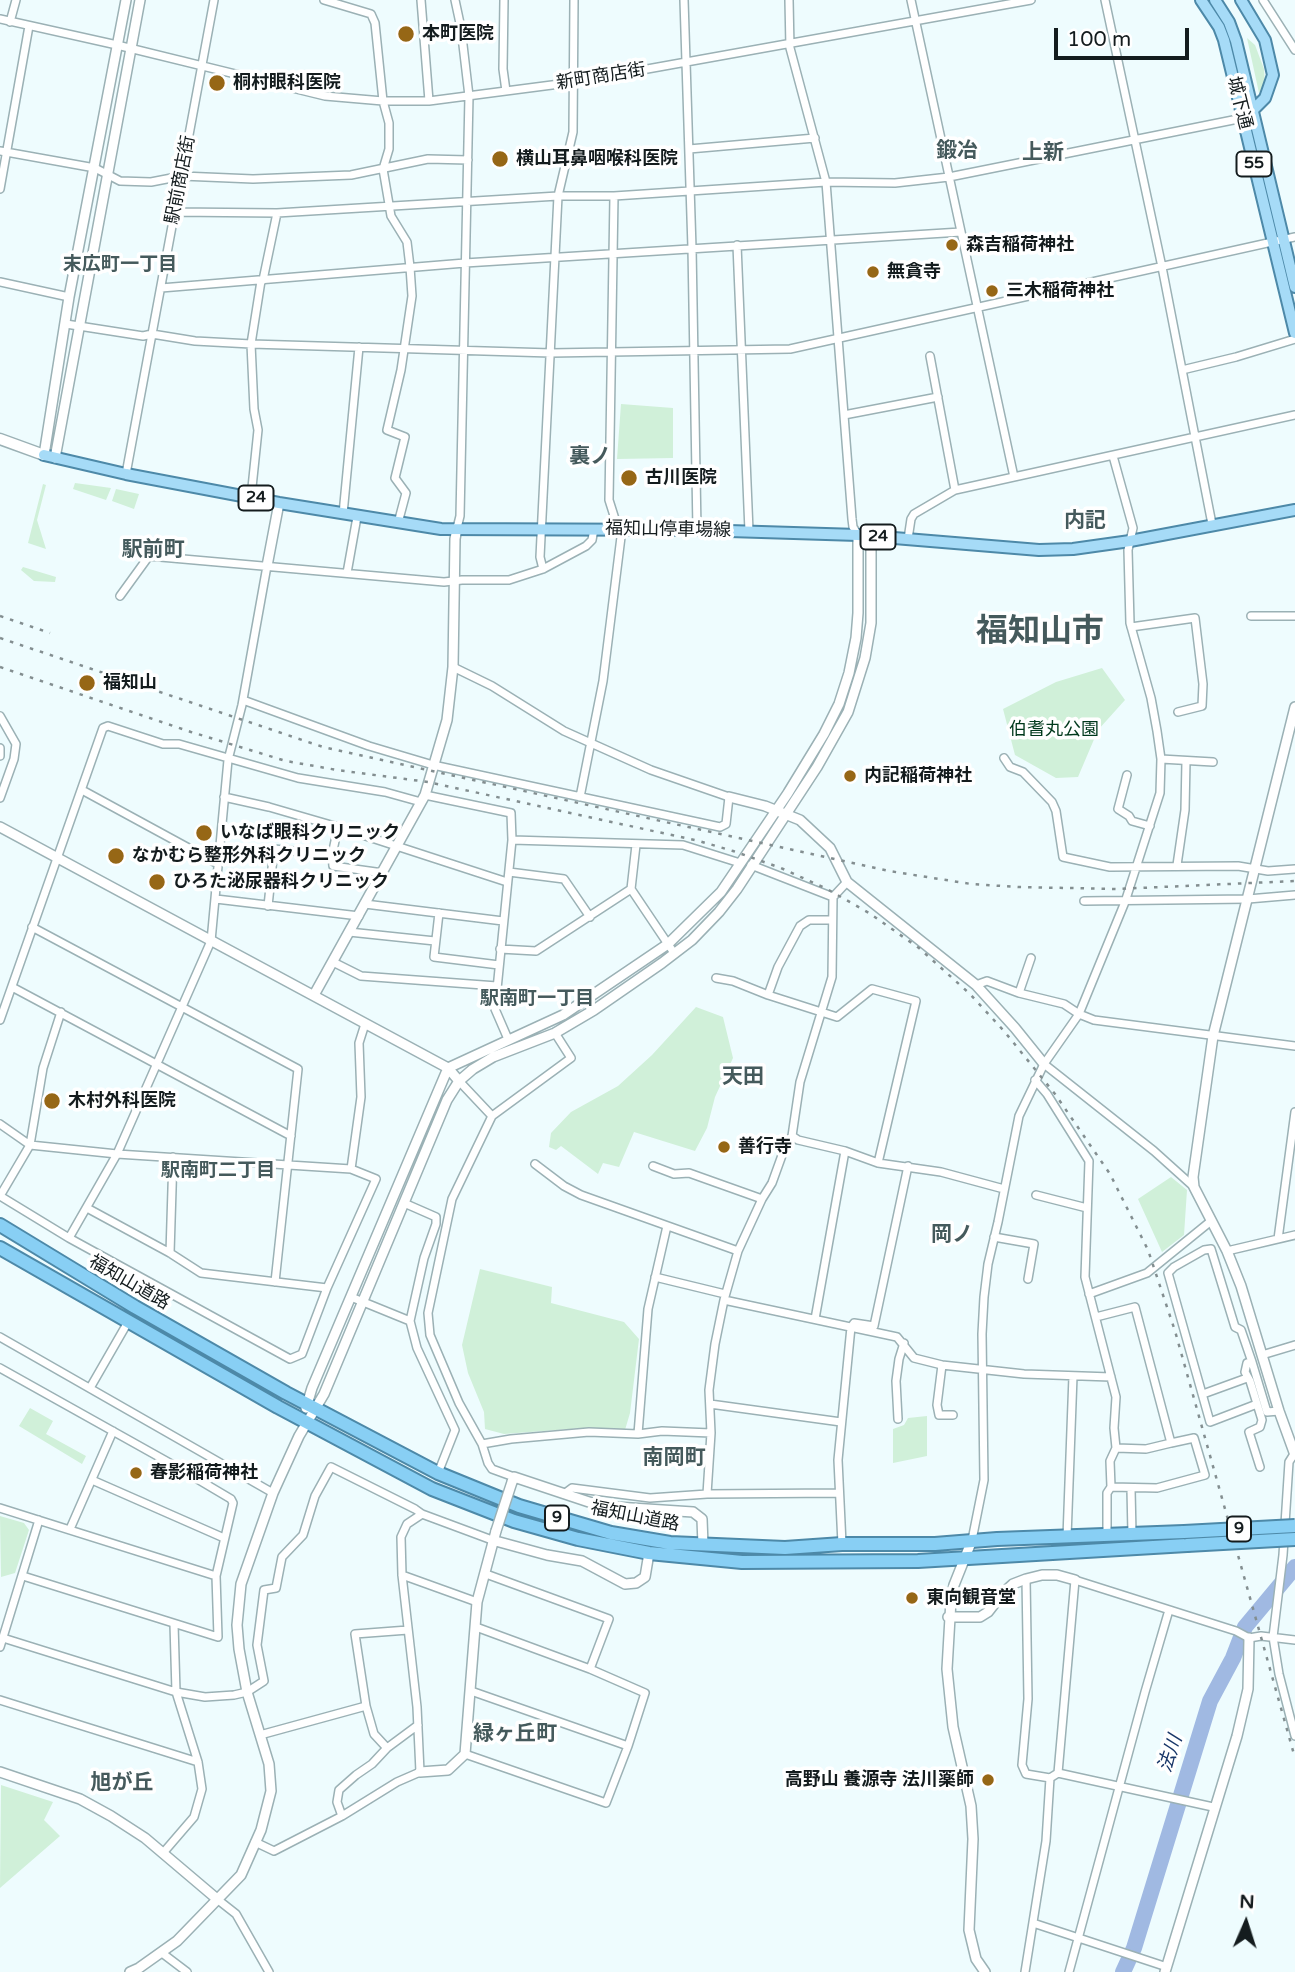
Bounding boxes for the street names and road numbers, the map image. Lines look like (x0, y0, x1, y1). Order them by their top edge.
street label: 新町商店街 (555, 59, 647, 95)
street label: 城下通 (1222, 74, 1256, 132)
street label: 駅前商店街 (162, 134, 200, 226)
road number: 55 (1236, 152, 1272, 176)
road number: 24 (238, 485, 274, 510)
street label: 福知山停車場線 (605, 518, 731, 542)
road number: 24 (860, 524, 896, 550)
street label: 福知山道路 (85, 1251, 173, 1315)
street label: 福知山道路 (589, 1498, 681, 1536)
road number: 9 (545, 1506, 569, 1530)
road number: 9 (1227, 1516, 1251, 1541)

